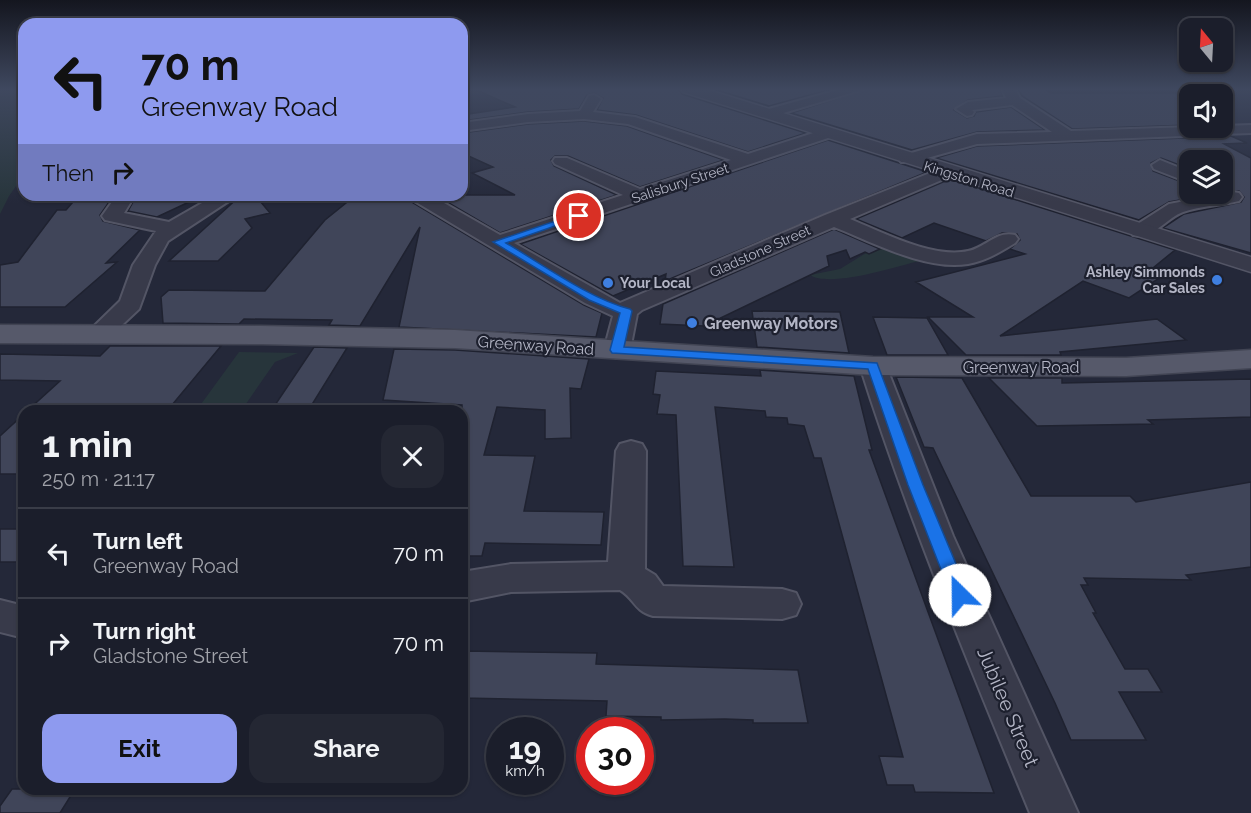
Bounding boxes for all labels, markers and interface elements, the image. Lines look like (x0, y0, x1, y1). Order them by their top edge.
north arrow (1179, 18, 1233, 72)
map controls (1179, 18, 1233, 204)
text: 70 m (141, 41, 240, 90)
icon: left (42, 42, 120, 120)
button: sound (1179, 84, 1233, 138)
text: Greenway Road (141, 91, 338, 122)
button: layers (1179, 150, 1233, 204)
icon: right (106, 156, 139, 189)
street label: Kingston Road (922, 158, 1016, 200)
text: Then (42, 160, 94, 186)
street label: Salisbury Street (629, 160, 731, 206)
pin (553, 190, 604, 241)
icon: arrive (562, 199, 595, 232)
street label: Gladstone Street (707, 221, 813, 280)
place label: Ashley Simmonds Car Sales (1086, 264, 1205, 296)
marker: Ashley Simmonds Car Sales (1210, 273, 1224, 287)
place label: Your Local (620, 275, 691, 291)
marker: Your Local (601, 276, 615, 290)
place label: Greenway Motors (704, 314, 838, 333)
marker: Greenway Motors (685, 316, 699, 330)
street label: Greenway Road (477, 332, 595, 359)
street label: Greenway Road (963, 358, 1079, 377)
text: 1 min (42, 423, 133, 465)
button: close (381, 425, 444, 488)
text: 250 m · 21:17 (42, 467, 155, 491)
text: Turn left (93, 528, 183, 554)
icon: left (42, 537, 75, 570)
text: 70 m (393, 540, 444, 566)
text: Greenway Road (93, 554, 239, 578)
position arrow (928, 563, 992, 627)
text: Turn right (93, 618, 196, 644)
icon: right (42, 627, 75, 660)
text: 70 m (393, 630, 444, 656)
text: Gladstone Street (93, 644, 248, 668)
street label: Jubilee Street (972, 644, 1044, 771)
button: Exit (42, 714, 237, 783)
button: Share (249, 714, 444, 783)
speed limit sign: 30 (576, 717, 654, 795)
text: 19 (509, 731, 541, 766)
text: km/h (505, 762, 545, 780)

